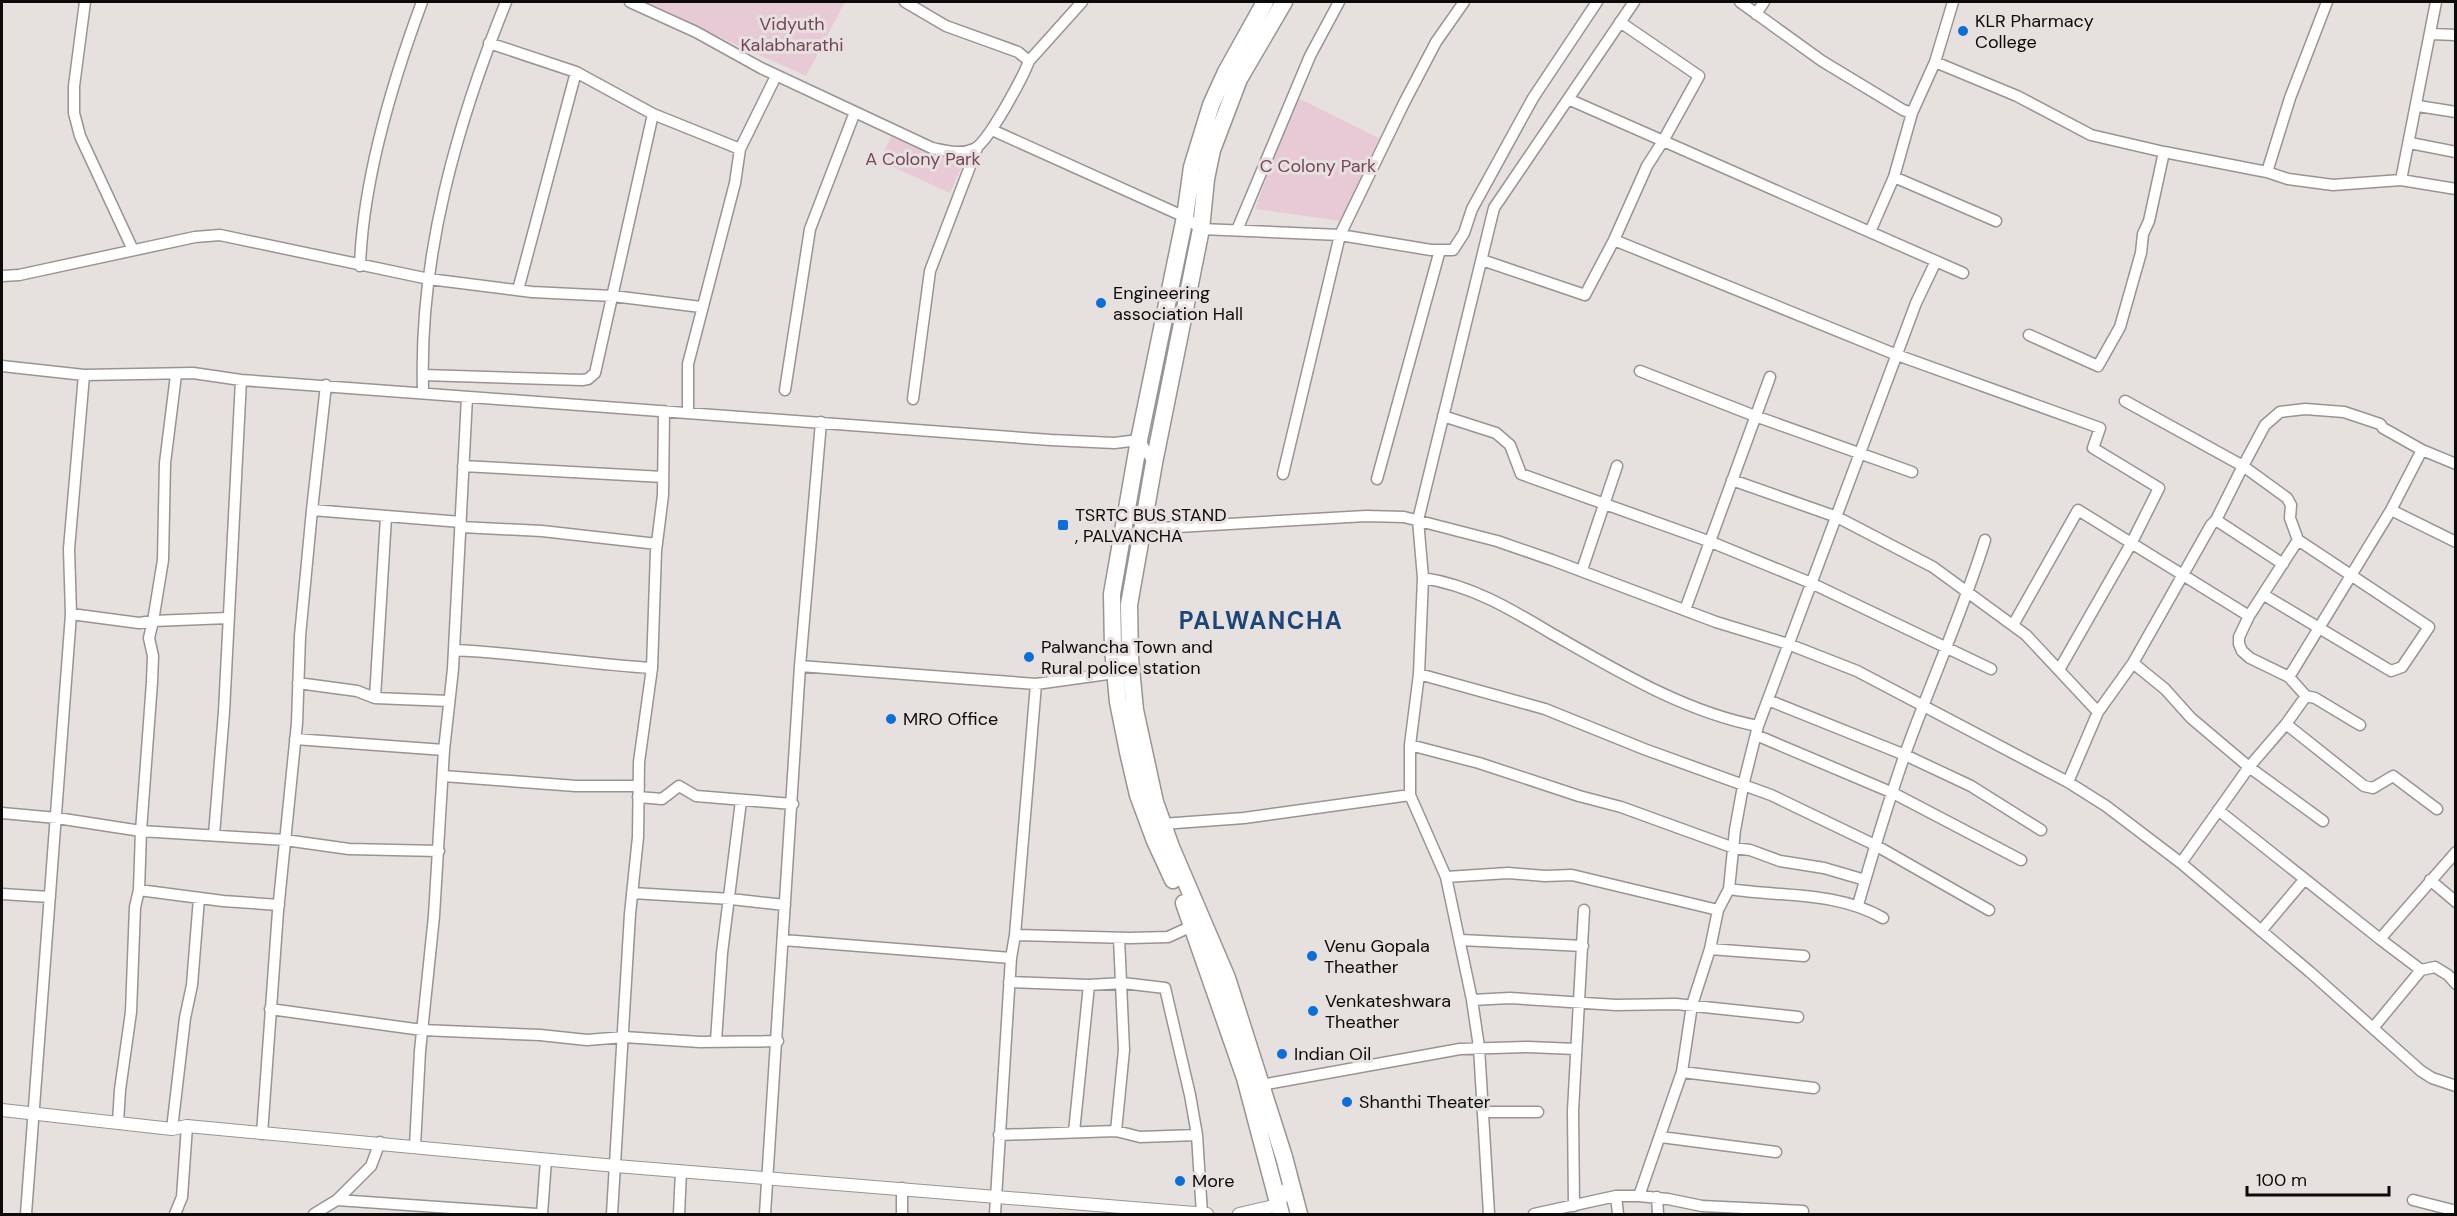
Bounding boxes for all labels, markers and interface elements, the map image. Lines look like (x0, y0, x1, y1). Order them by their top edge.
place label: KLR Pharmacy College (1975, 9, 2094, 54)
park label: Vidyuth Kalabharathi (740, 12, 844, 57)
marker: KLR Pharmacy College (1956, 24, 1970, 38)
park label: A Colony Park (865, 147, 981, 171)
park label: C Colony Park (1260, 154, 1376, 178)
place label: Engineering association Hall (1113, 281, 1243, 326)
marker: Engineering association Hall (1094, 296, 1108, 310)
place label: TSRTC BUS STAND , PALVANCHA (1075, 503, 1227, 548)
marker: TSRTC BUS STAND , PALVANCHA (1056, 518, 1070, 532)
district label: PALWANCHA (1179, 605, 1343, 636)
place label: Palwancha Town and Rural police station (1041, 635, 1213, 680)
marker: Palwancha Town and Rural police station (1022, 650, 1036, 664)
place label: MRO Office (903, 707, 998, 731)
marker: MRO Office (884, 712, 898, 726)
place label: Venu Gopala Theather (1324, 934, 1430, 979)
marker: Venu Gopala Theather (1305, 949, 1319, 963)
place label: Venkateshwara Theather (1325, 989, 1451, 1034)
marker: Venkateshwara Theather (1306, 1004, 1320, 1018)
place label: Indian Oil (1294, 1042, 1371, 1066)
marker: Indian Oil (1275, 1047, 1289, 1061)
place label: Shanthi Theater (1359, 1090, 1491, 1114)
marker: Shanthi Theater (1340, 1095, 1354, 1109)
scale bar (2247, 1159, 2390, 1197)
text: 100 m (2256, 1168, 2307, 1192)
place label: More (1192, 1169, 1234, 1193)
marker: More (1173, 1174, 1187, 1188)

